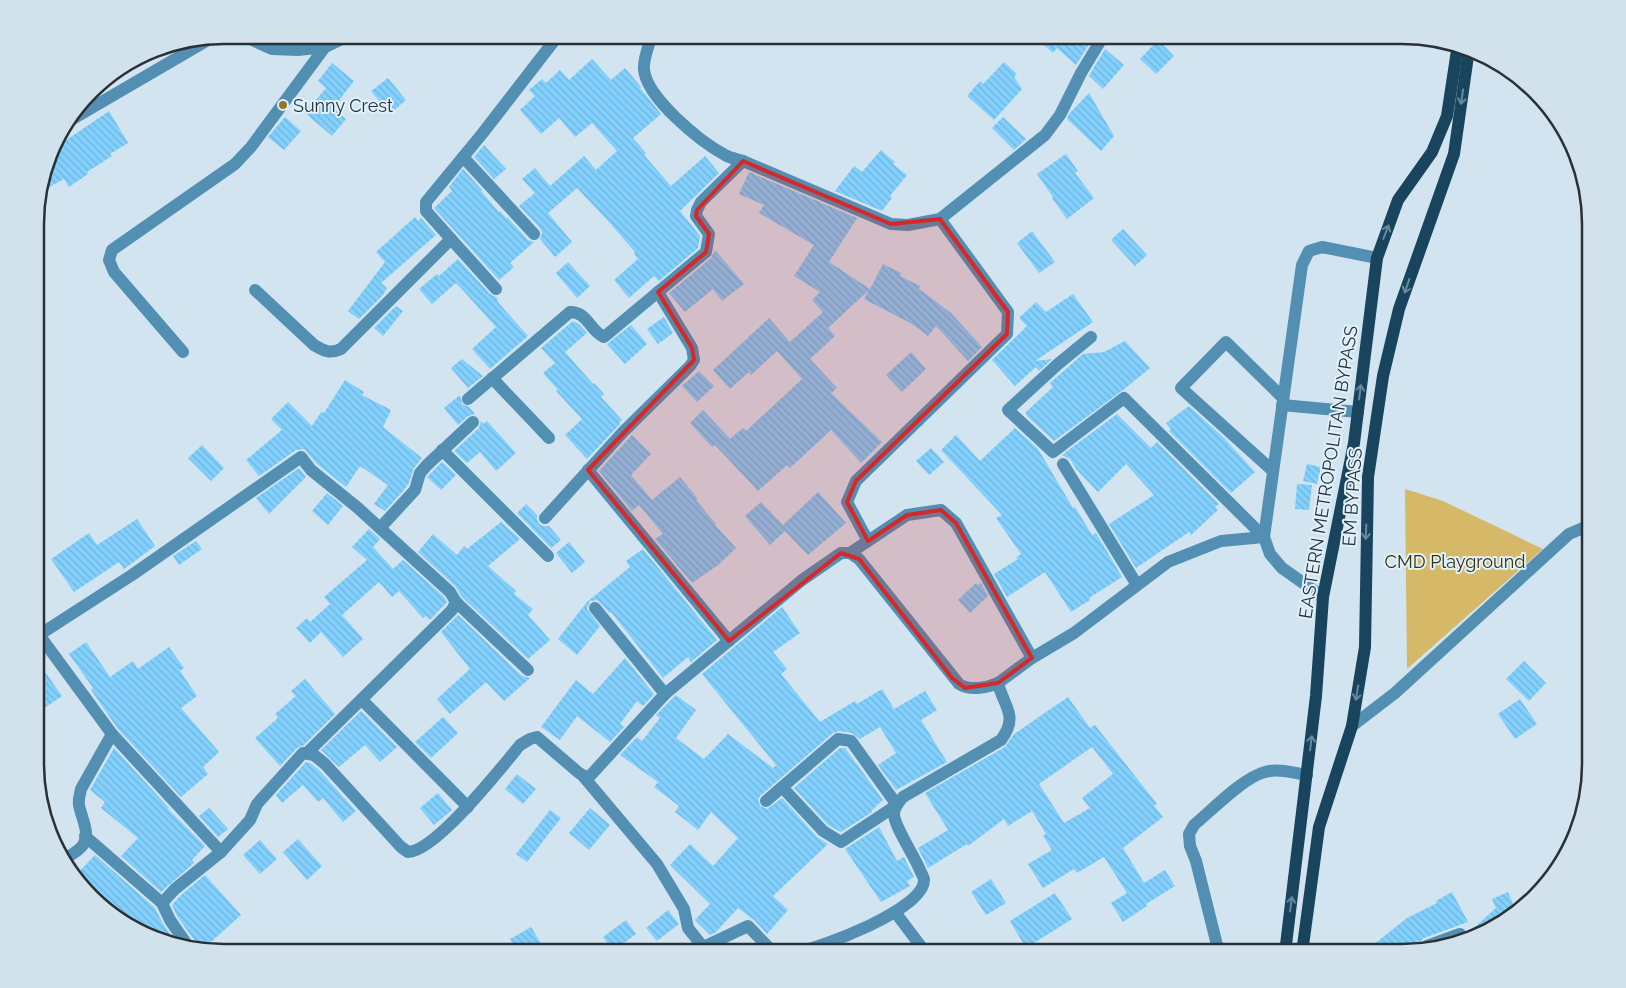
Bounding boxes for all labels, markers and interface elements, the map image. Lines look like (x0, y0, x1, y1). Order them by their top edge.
one-way arrow (1457, 89, 1467, 105)
place label: Sunny Crest (293, 95, 393, 116)
marker: Sunny Crest (277, 99, 289, 111)
one-way arrow (1382, 225, 1391, 240)
one-way arrow (1402, 278, 1411, 293)
street label: EASTERN METROPOLITAN BYPASS (1294, 324, 1362, 620)
one-way arrow (1355, 384, 1365, 400)
street label: EM BYPASS (1338, 447, 1366, 547)
one-way arrow (1361, 523, 1371, 539)
park label: CMD Playground (1385, 551, 1525, 572)
one-way arrow (1352, 685, 1362, 701)
one-way arrow (1306, 735, 1316, 751)
one-way arrow (1286, 897, 1296, 913)

